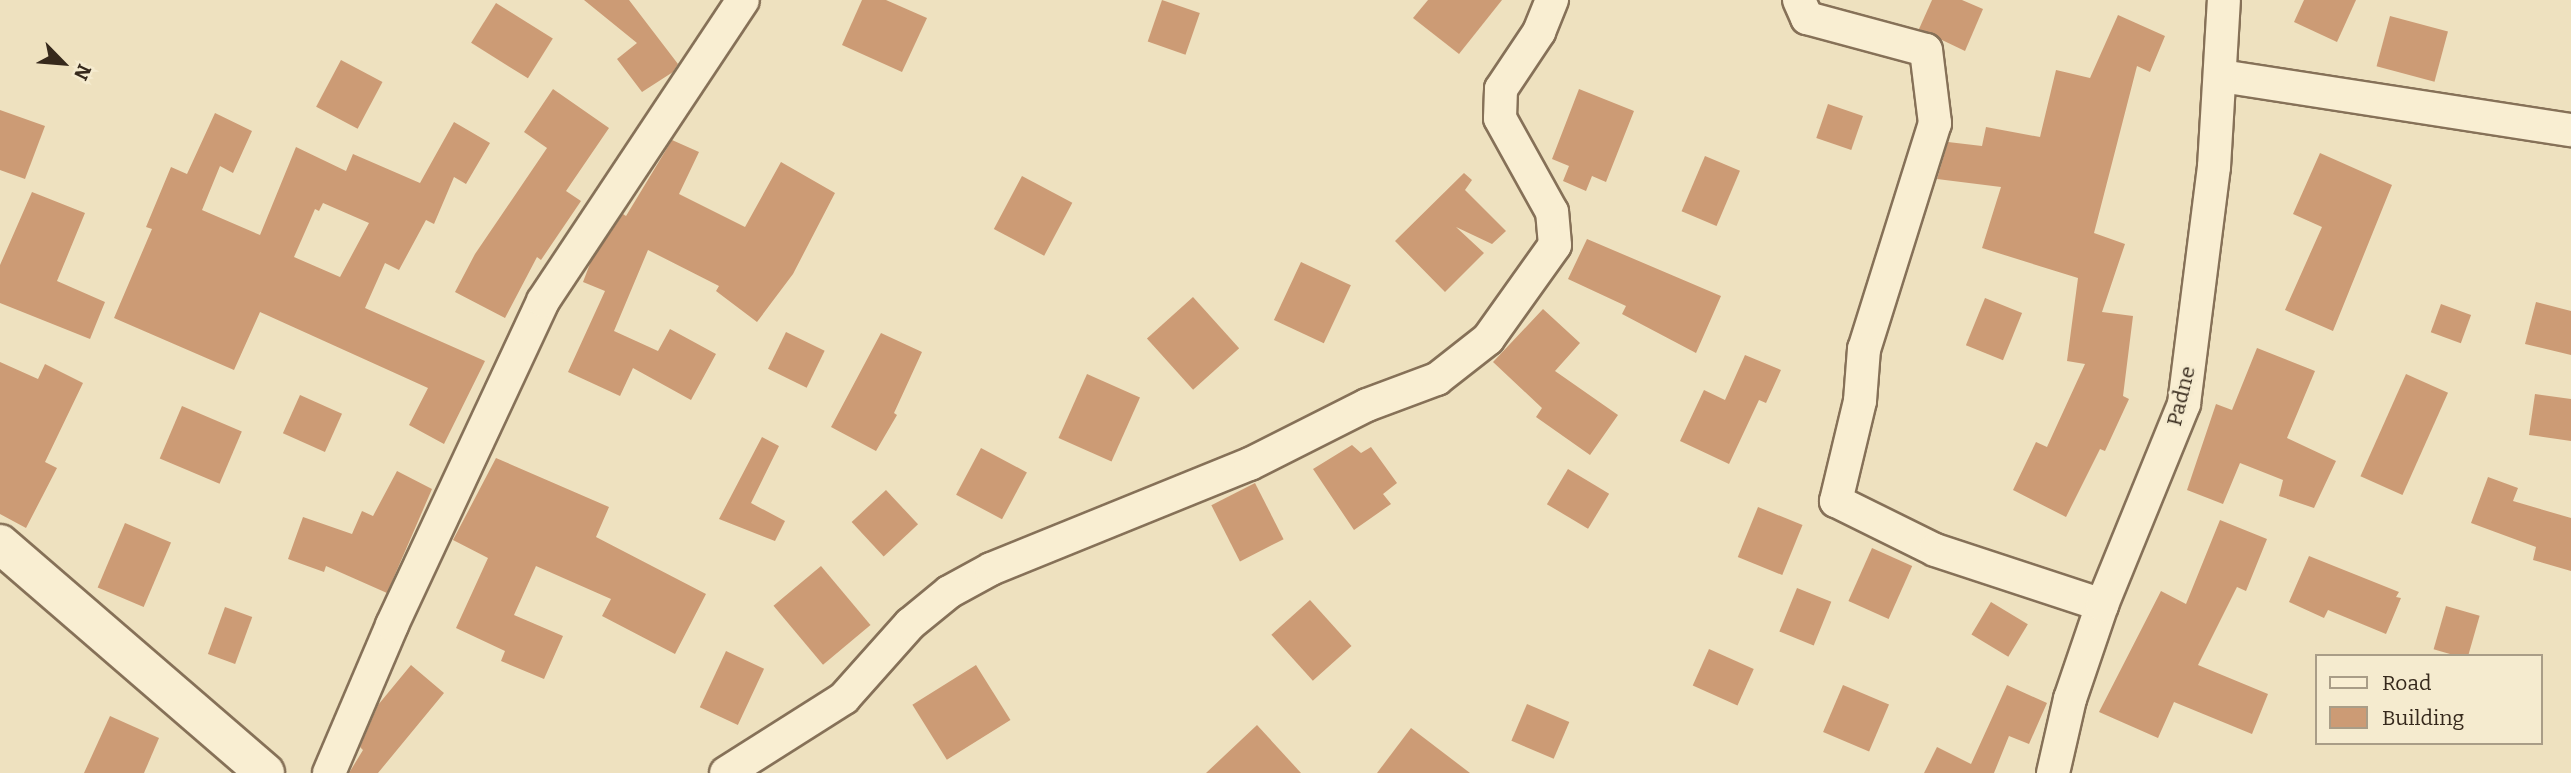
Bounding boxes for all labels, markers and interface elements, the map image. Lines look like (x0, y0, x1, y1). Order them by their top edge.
north arrow (28, 28, 98, 98)
text: N (69, 61, 96, 84)
street label: Padne (2161, 363, 2201, 429)
legend (2316, 654, 2543, 745)
text: Road (2382, 670, 2431, 696)
text: Building (2382, 705, 2464, 731)

